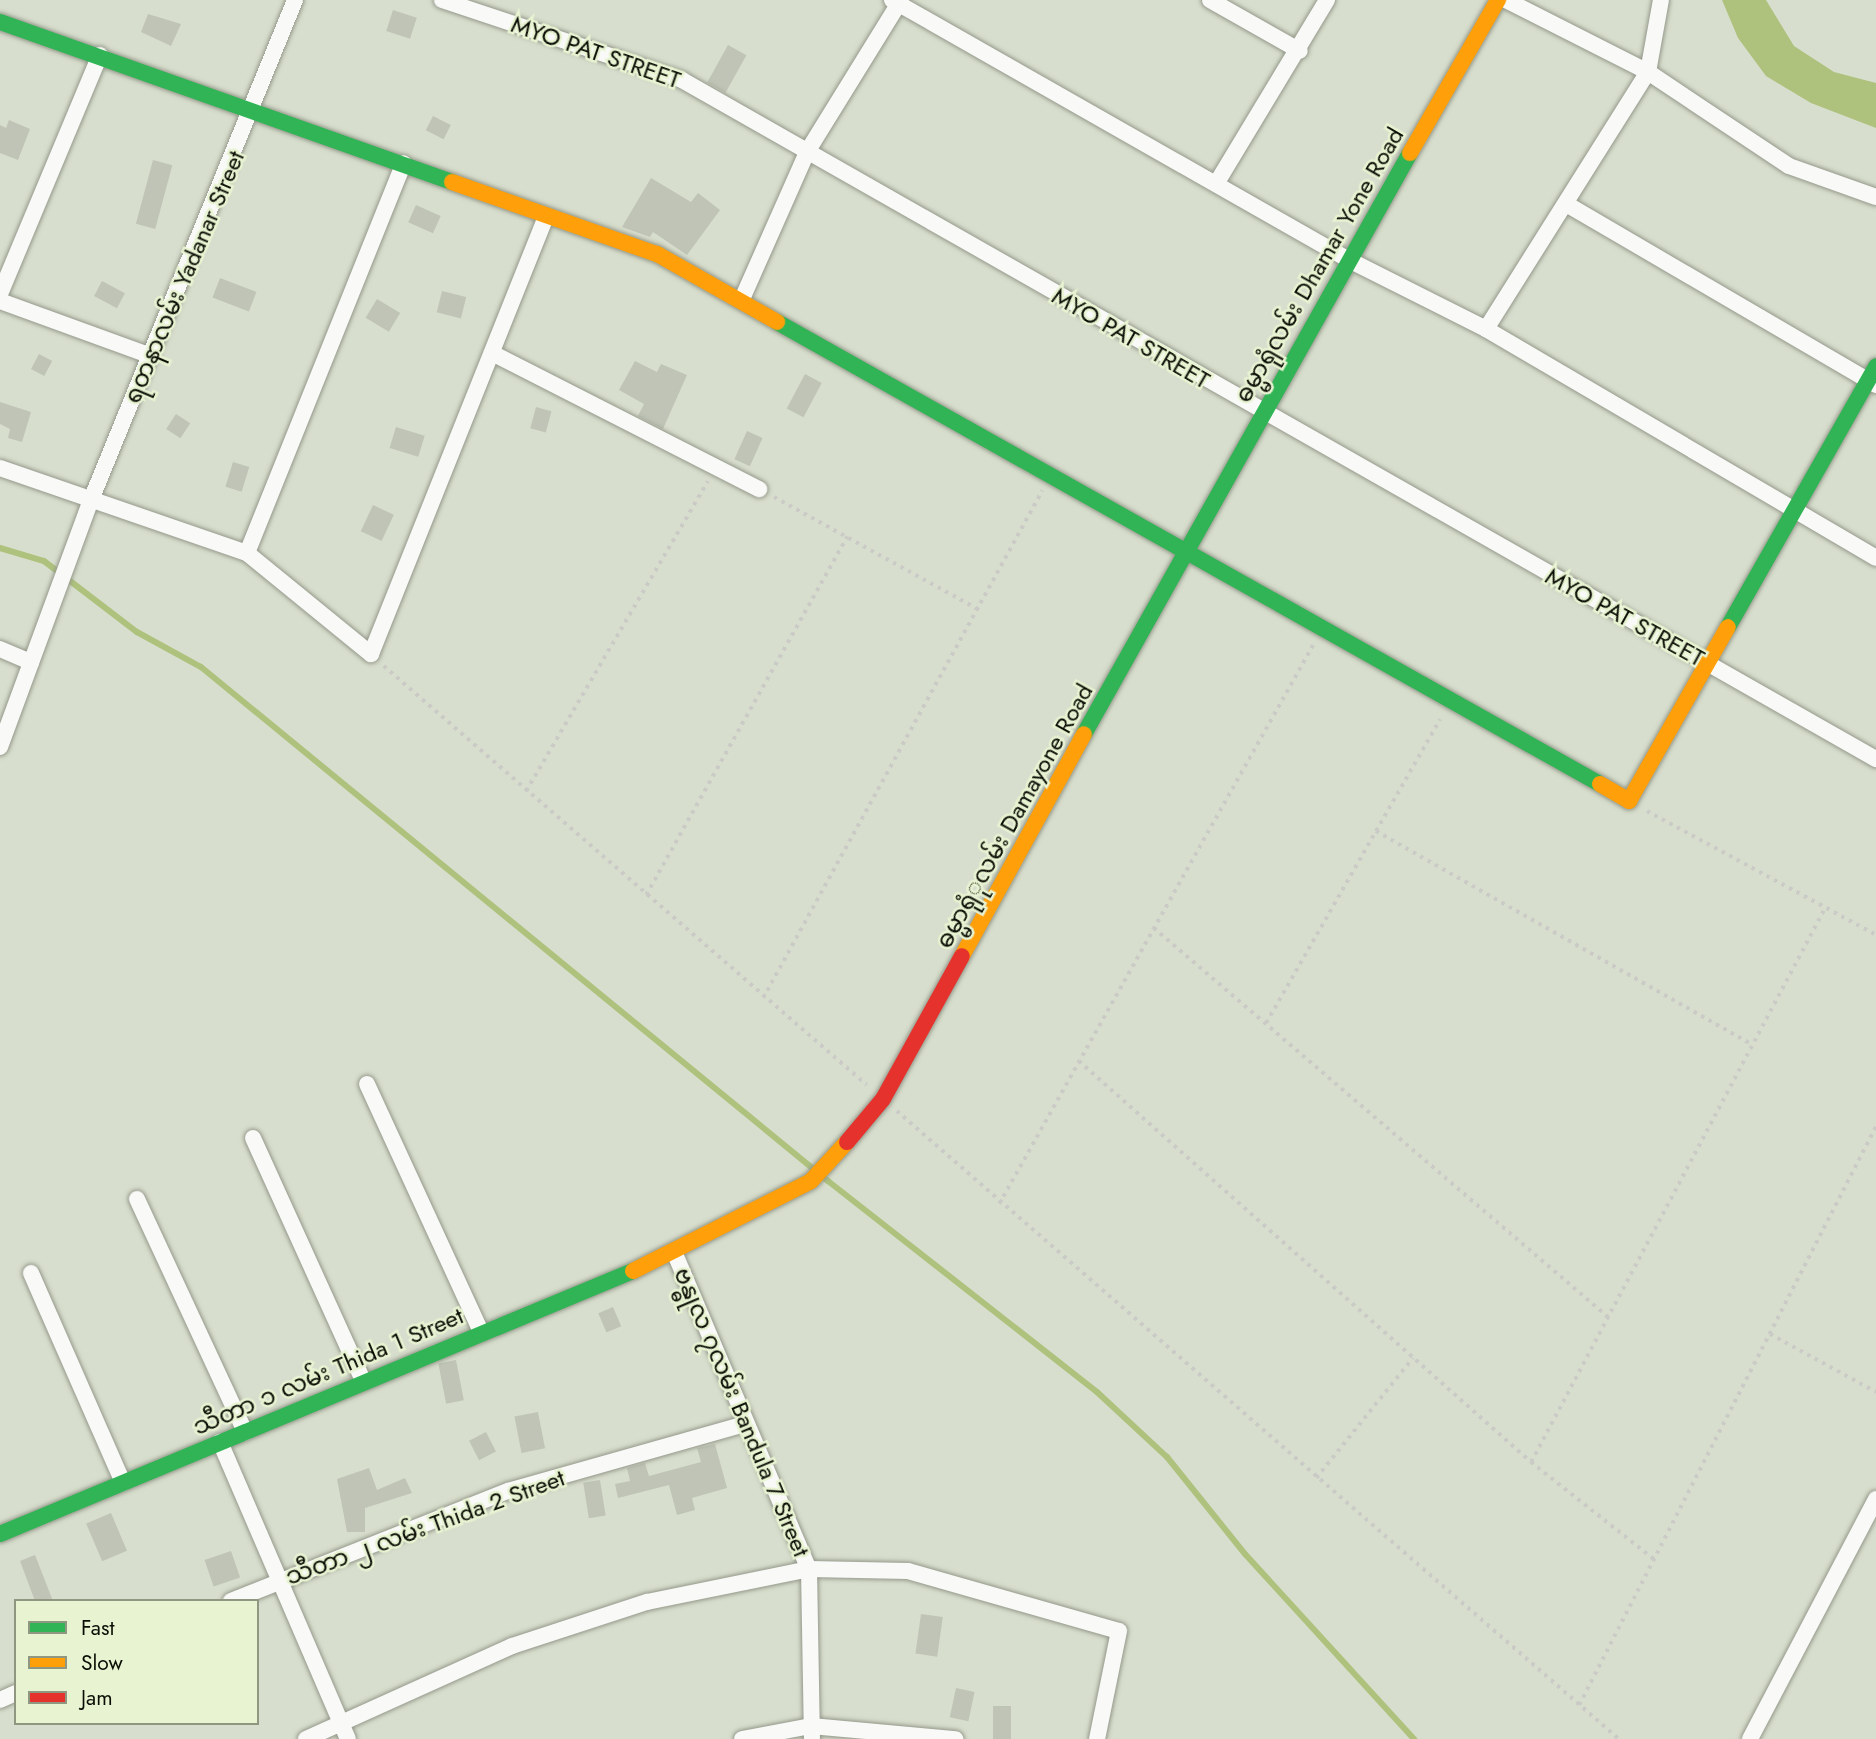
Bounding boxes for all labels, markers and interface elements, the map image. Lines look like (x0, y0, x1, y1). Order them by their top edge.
street label: MYO PAT STREET (508, 10, 684, 94)
street label: ဓမ္မာရုံလမ်း Dhamar Yone Road (1228, 122, 1410, 408)
street label: ရတနာလမ်း Yadanar Street (118, 146, 250, 408)
street label: MYO PAT STREET (1047, 281, 1215, 395)
street label: MYO PAT STREET (1541, 561, 1709, 673)
street label: ဓမ္မာရုံုလမ်း Damayone Road (929, 679, 1099, 953)
street label: ဗန္ဓုလ ၇လမ်း Bandula 7 Street (668, 1263, 816, 1561)
street label: သီတာ ၁ လမ်း Thida 1 Street (189, 1301, 467, 1441)
street label: သီတာ ၂ လမ်း Thida 2 Street (282, 1463, 568, 1591)
legend (14, 1599, 259, 1725)
text: Fast (81, 1613, 114, 1643)
text: Slow (81, 1648, 123, 1678)
text: Jam (81, 1683, 113, 1713)

